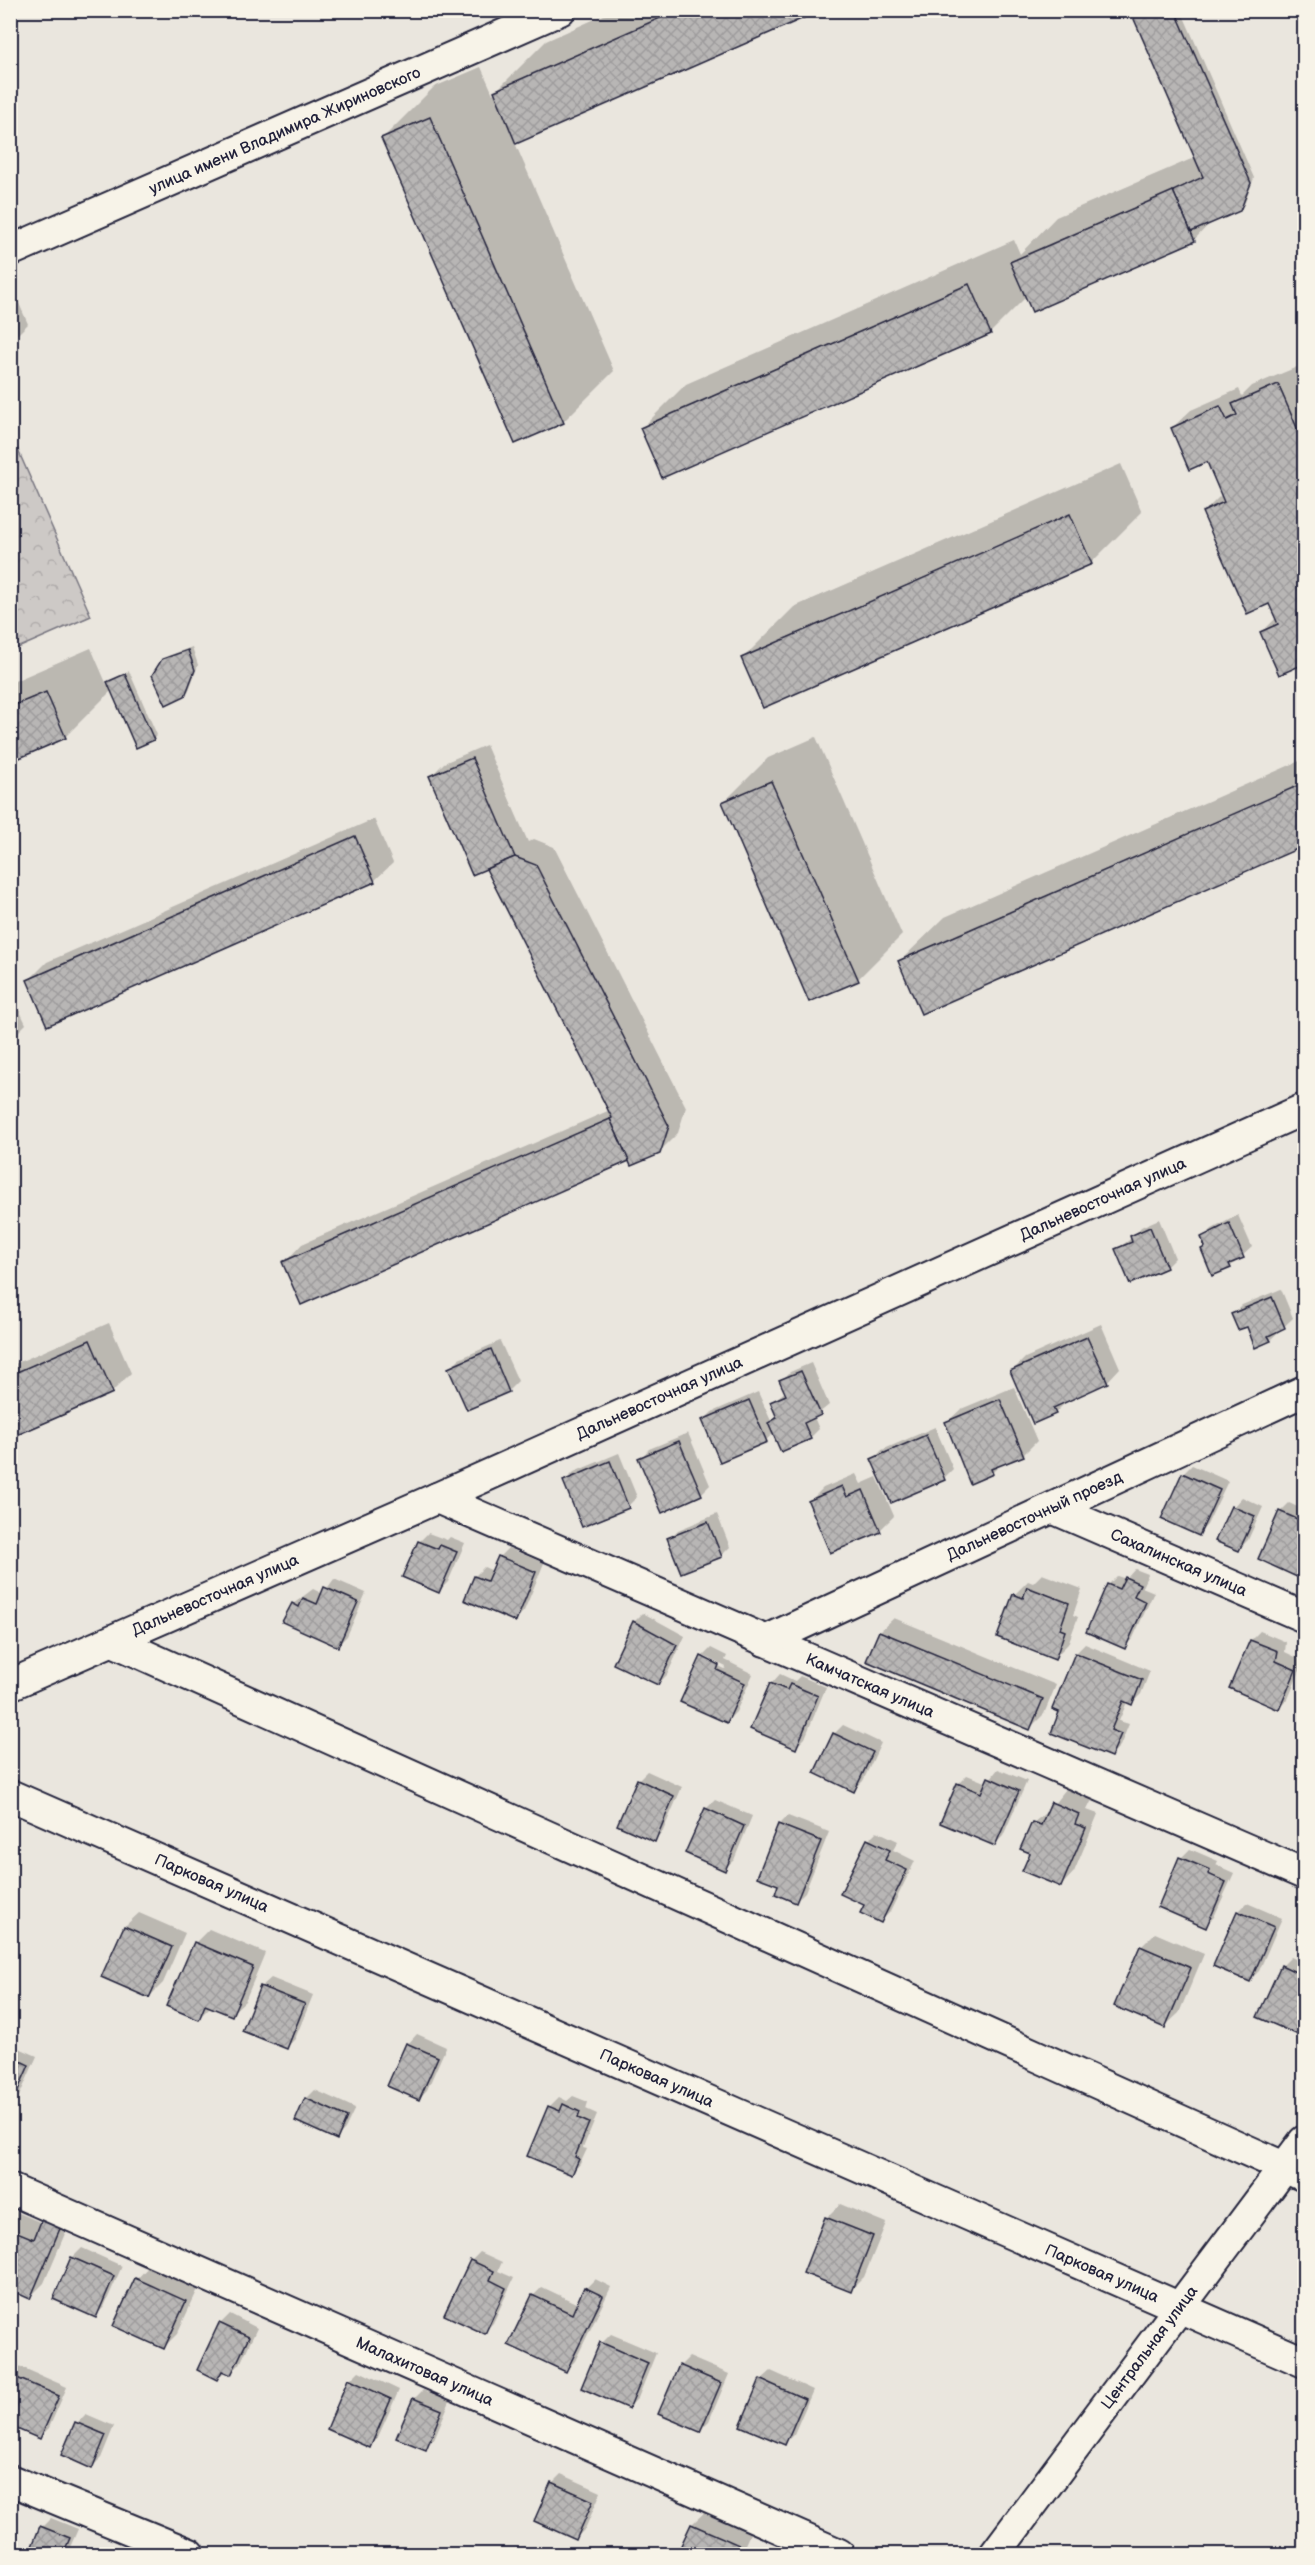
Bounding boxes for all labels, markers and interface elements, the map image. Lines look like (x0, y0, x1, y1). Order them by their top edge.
street label: улица имени Владимира Жириновского (146, 63, 423, 198)
street label: Дальневосточная улица (1017, 1153, 1189, 1245)
street label: Дальневосточная улица (573, 1352, 746, 1444)
street label: Дальневосточный проезд (944, 1467, 1125, 1565)
street label: Сахалинская улица (1107, 1525, 1250, 1601)
street label: Дальневосточная улица (129, 1550, 302, 1640)
street label: Камчатская улица (803, 1650, 938, 1722)
street label: Парковая улица (152, 1850, 272, 1917)
street label: Парковая улица (597, 2045, 717, 2112)
street label: Парковая улица (1042, 2240, 1162, 2307)
street label: Центральная улица (1097, 2282, 1202, 2413)
street label: Малахитовая улица (353, 2333, 497, 2410)

